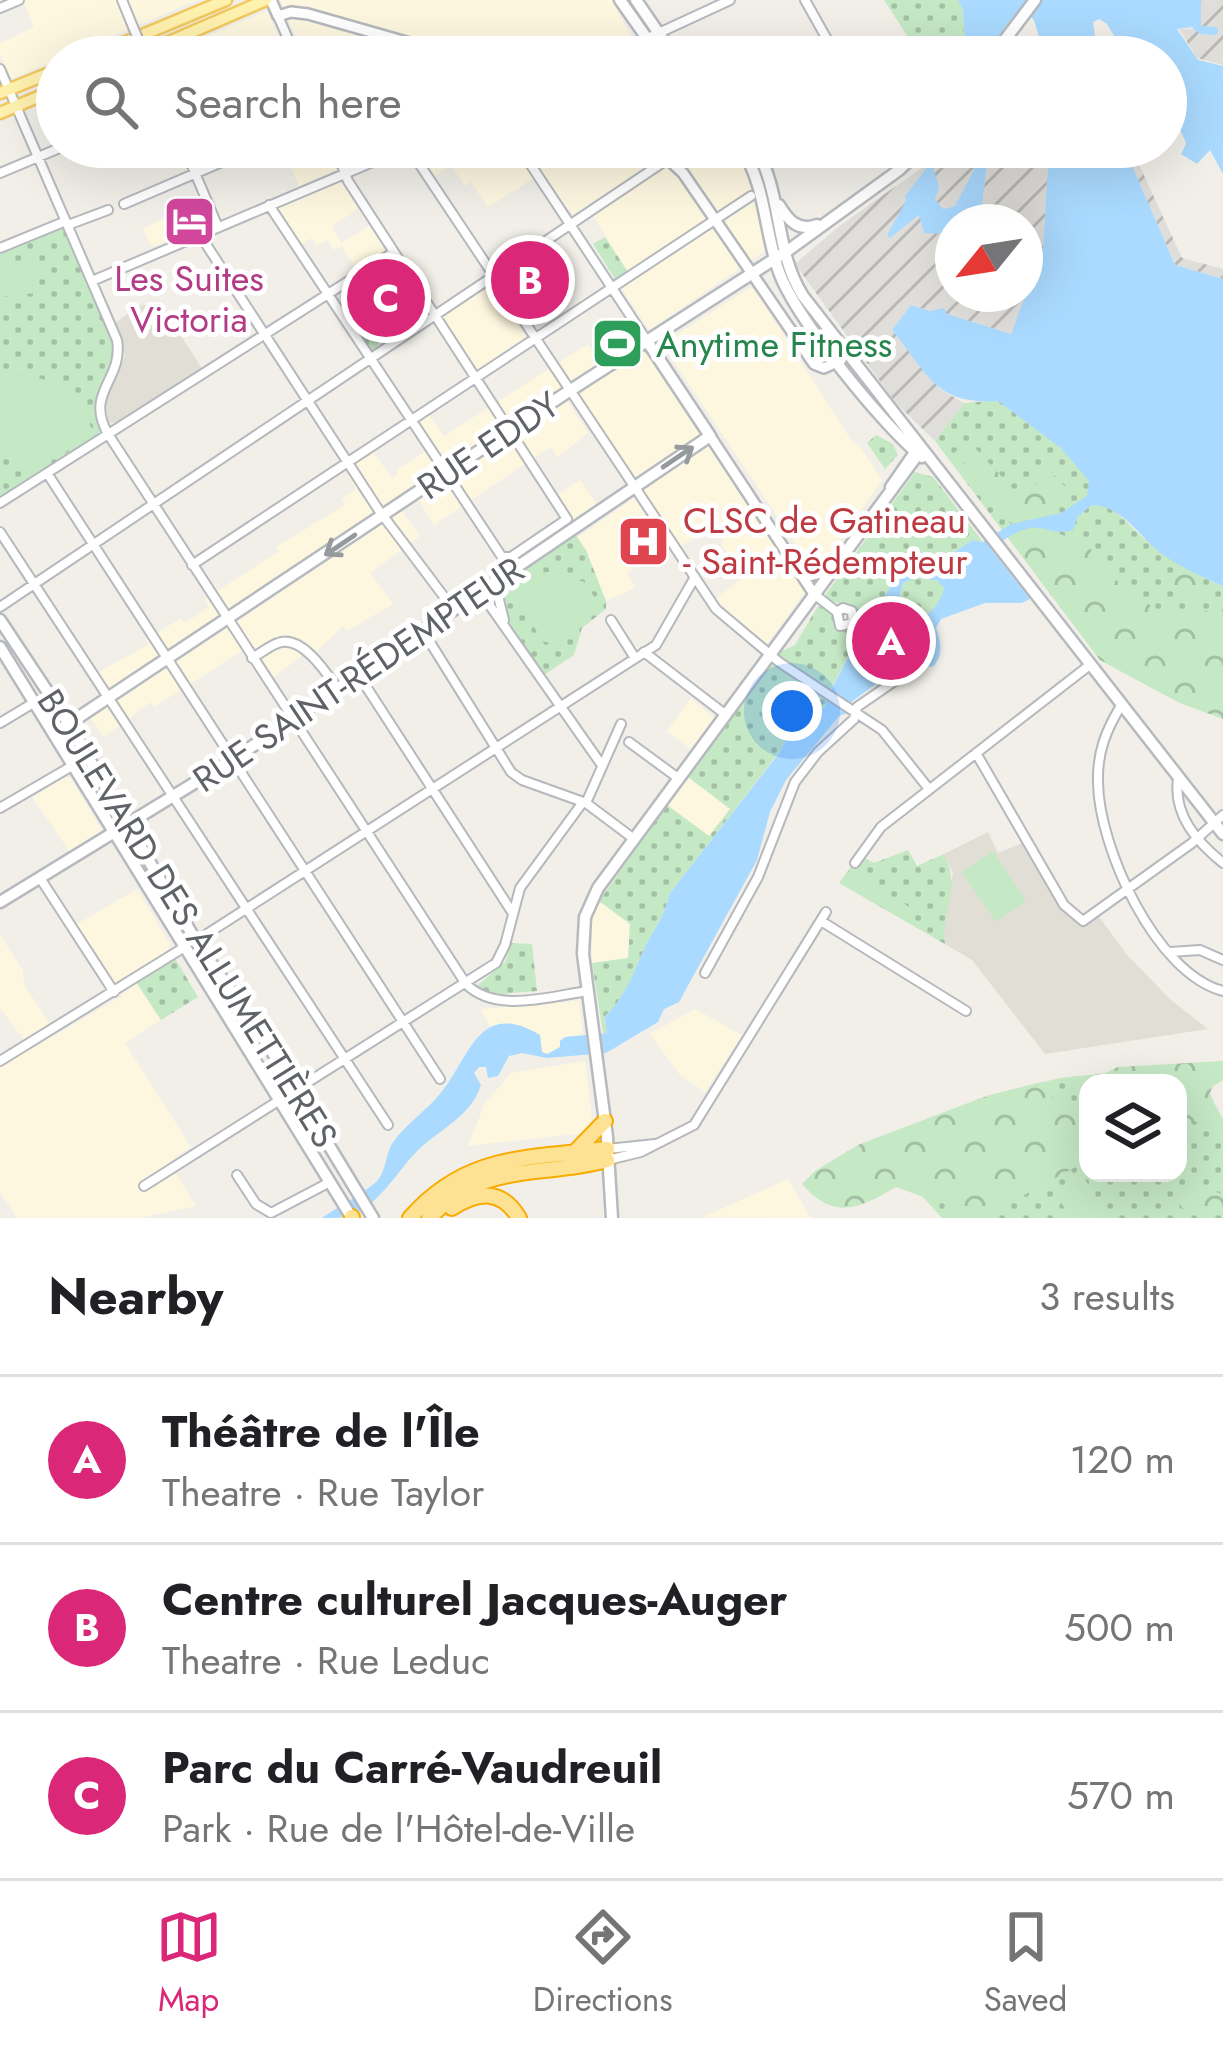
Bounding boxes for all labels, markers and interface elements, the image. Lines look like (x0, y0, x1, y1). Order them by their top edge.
search box (36, 36, 1187, 168)
icon: search (78, 69, 144, 135)
text: Search here (174, 70, 402, 135)
hotel icon: Les Suites Victoria (161, 194, 217, 250)
north arrow (935, 204, 1043, 312)
pin: B (491, 235, 569, 325)
place label: Les Suites Victoria (114, 252, 264, 345)
pin: C (347, 253, 425, 343)
sports icon: Anytime Fitness (589, 316, 645, 372)
place label: Anytime Fitness (656, 318, 892, 370)
street label: RUE EDDY (407, 378, 570, 512)
one-way arrow (661, 445, 695, 470)
place label: CLSC de Gatineau - Saint-Rédempteur (683, 494, 968, 587)
hospital icon: CLSC de Gatineau - Saint-Rédempteur (616, 513, 672, 569)
one-way arrow (324, 533, 357, 558)
street label: RUE SAINT-RÉDEMPTEUR (182, 544, 534, 804)
pin: A (852, 596, 930, 686)
street label: BOULEVARD DES ALLUMETTIÈRES (25, 679, 351, 1157)
your location (762, 681, 822, 741)
map controls (1079, 1074, 1187, 1182)
button: layers (1079, 1074, 1187, 1182)
text: Nearby (48, 1259, 223, 1333)
text: 3 results (1039, 1268, 1175, 1325)
text: Théâtre de l'Île (162, 1399, 480, 1464)
text: A (73, 1431, 101, 1488)
text: 120 m (1070, 1431, 1175, 1488)
text: Theatre · Rue Taylor (162, 1464, 485, 1521)
text: Centre culturel Jacques-Auger (162, 1567, 787, 1632)
text: B (74, 1599, 100, 1656)
text: 500 m (1064, 1599, 1175, 1656)
text: Theatre · Rue Leduc (162, 1632, 490, 1689)
text: Parc du Carré-Vaudreuil (162, 1735, 662, 1800)
text: C (73, 1767, 101, 1824)
text: 570 m (1067, 1767, 1175, 1824)
text: Park · Rue de l'Hôtel-de-Ville (162, 1800, 635, 1857)
tab: Map (156, 1904, 222, 2023)
tab: Directions (533, 1904, 673, 2023)
tab: Saved (984, 1904, 1067, 2023)

